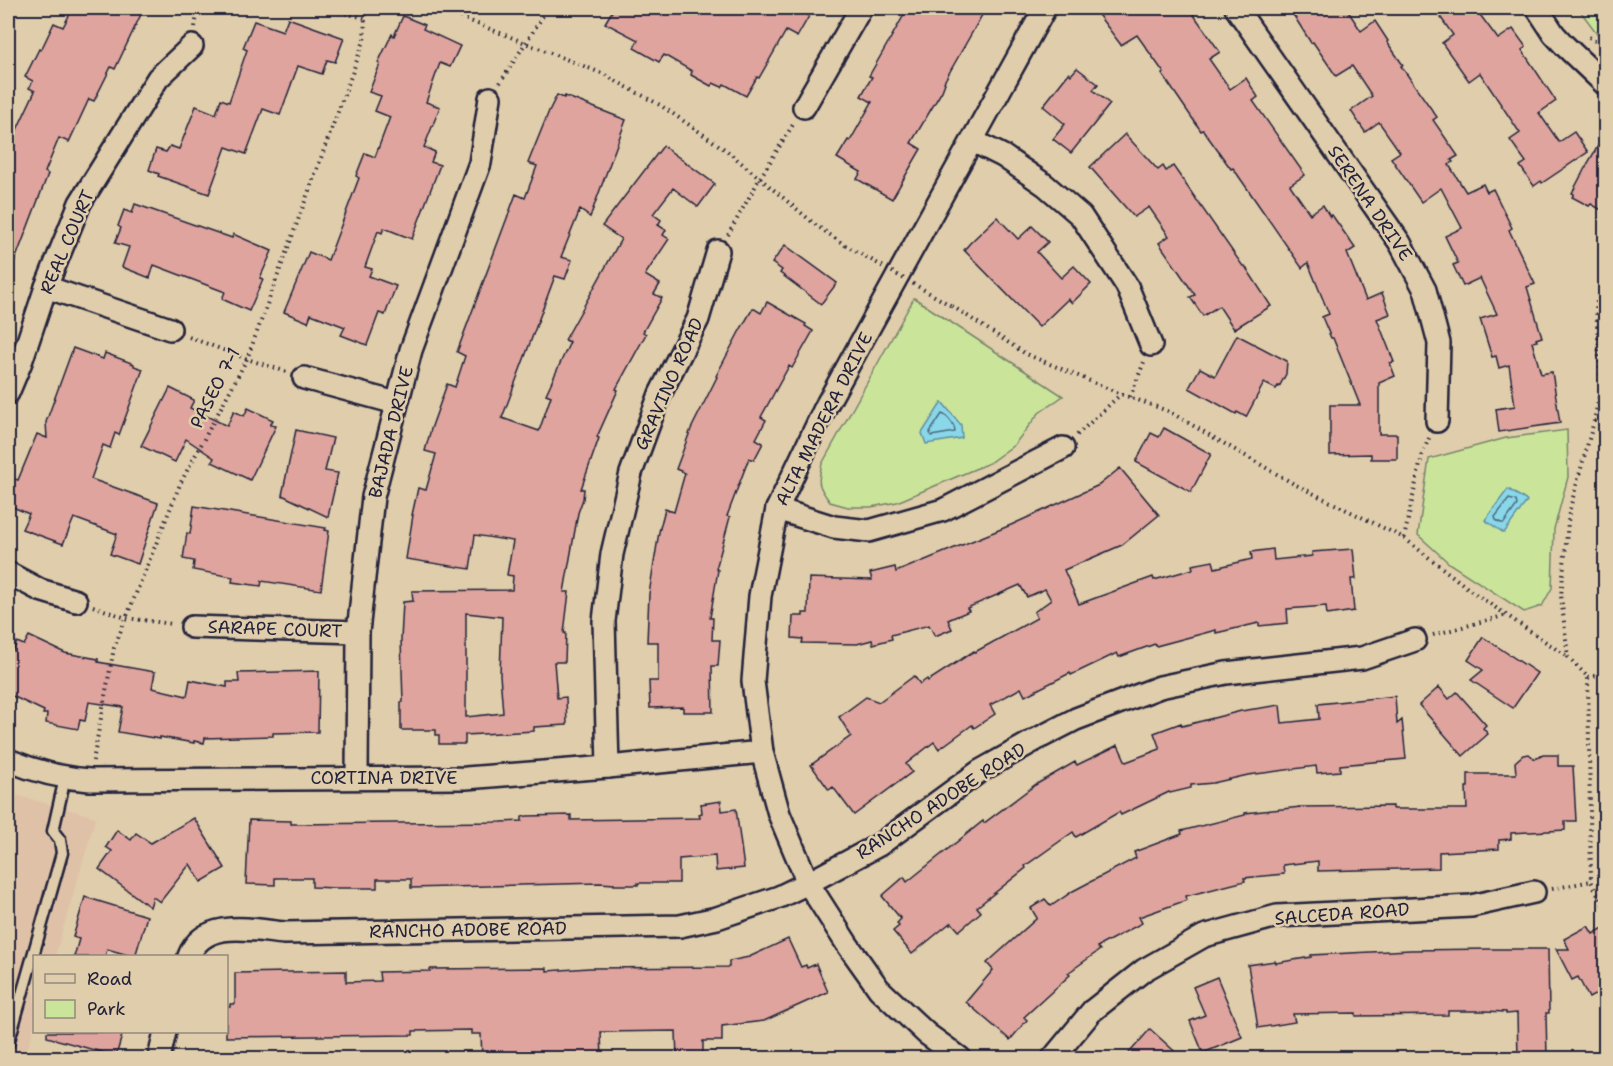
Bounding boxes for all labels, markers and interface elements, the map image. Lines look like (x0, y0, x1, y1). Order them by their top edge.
street label: SERENA DRIVE (1322, 140, 1418, 266)
street label: REAL COURT (34, 186, 100, 298)
street label: GRAVINO ROAD (629, 314, 709, 454)
street label: ALTA MADERA DRIVE (770, 328, 878, 510)
street label: PASEO 7-1 (184, 343, 246, 433)
street label: BAJADA DRIVE (363, 363, 419, 501)
street label: SARAPE COURT (207, 615, 343, 643)
street label: RANCHO ADOBE ROAD (852, 737, 1031, 865)
street label: CORTINA DRIVE (310, 766, 458, 790)
street label: SALCEDA ROAD (1274, 897, 1410, 931)
street label: RANCHO ADOBE ROAD (369, 916, 567, 944)
legend (33, 955, 228, 1033)
text: Road (87, 967, 132, 991)
text: Park (87, 997, 126, 1021)

